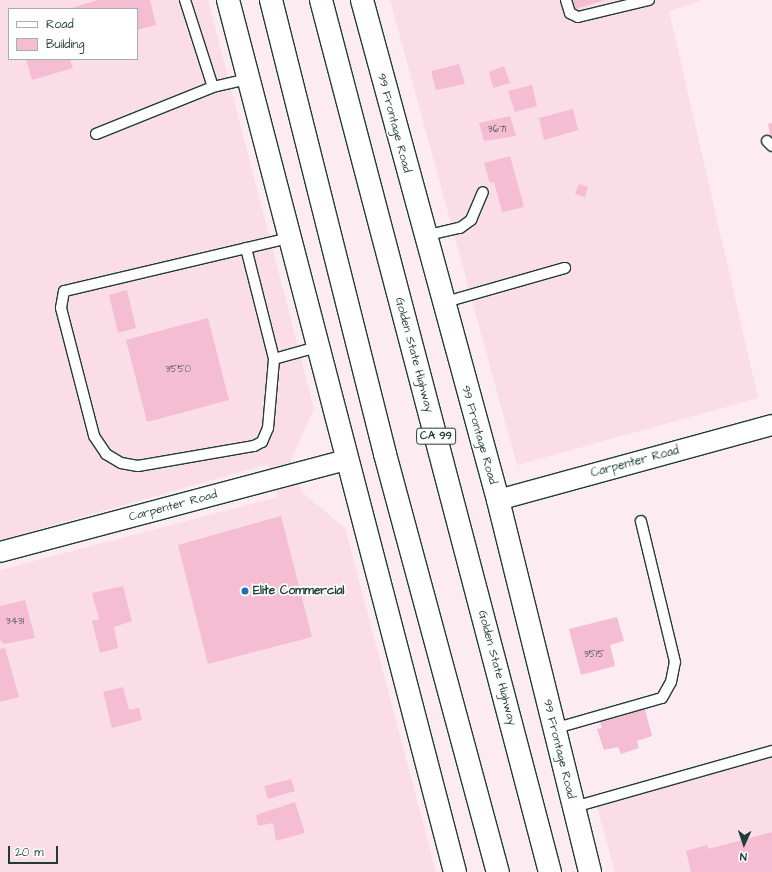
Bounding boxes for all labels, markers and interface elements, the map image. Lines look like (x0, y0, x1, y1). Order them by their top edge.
legend (8, 8, 138, 60)
text: Road (46, 16, 74, 33)
text: Building (46, 36, 84, 53)
street label: 99 Frontage Road (374, 72, 414, 174)
house number: 3671 (488, 124, 506, 136)
street label: Golden State Highway (392, 296, 436, 414)
house number: 3550 (165, 364, 191, 376)
street label: 99 Frontage Road (458, 384, 500, 486)
road number: CA 99 (416, 427, 456, 445)
street label: Carpenter Road (589, 443, 681, 481)
street label: Carpenter Road (127, 487, 219, 525)
place label: Elite Commercial (253, 584, 344, 598)
marker: Elite Commercial (240, 586, 250, 596)
street label: Golden State Highway (475, 609, 519, 727)
house number: 3431 (6, 616, 24, 628)
house number: 3515 (584, 649, 604, 661)
street label: 99 Frontage Road (540, 698, 578, 800)
north arrow (724, 824, 764, 864)
scale bar (10, 838, 60, 864)
text: 20 m (15, 844, 44, 861)
text: N (740, 849, 747, 864)

